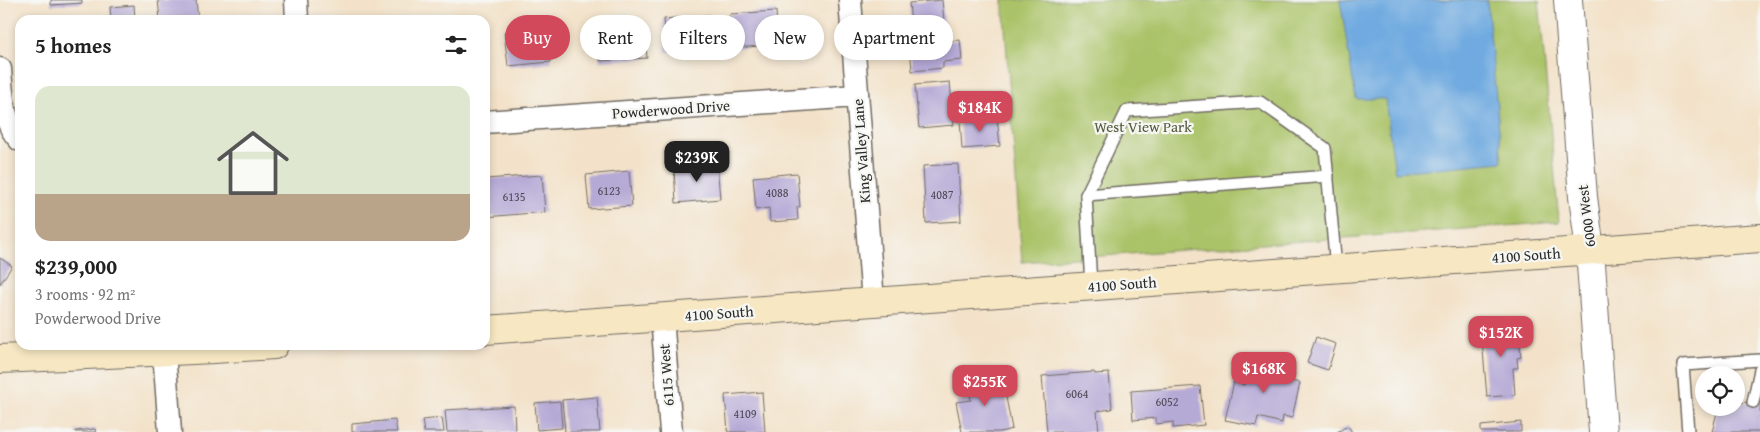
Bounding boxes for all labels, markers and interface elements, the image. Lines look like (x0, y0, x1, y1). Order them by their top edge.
chip: Buy (505, 15, 570, 60)
chip: Rent (580, 15, 651, 60)
chip: Filters (661, 15, 745, 60)
chip: New (755, 15, 824, 60)
chip: Apartment (834, 15, 953, 60)
text: 5 homes (35, 30, 111, 61)
icon: filters (442, 31, 470, 59)
pin: $184K (945, 90, 1015, 133)
street label: Powderwood Drive (611, 94, 731, 124)
text: $184K (958, 95, 1002, 119)
street label: King Valley Lane (847, 98, 875, 204)
park label: West View Park (1094, 116, 1192, 137)
icon: home (208, 118, 298, 208)
pin: $239K (662, 140, 732, 183)
text: $239K (675, 145, 719, 169)
house number: 6123 (597, 182, 621, 199)
street label: 6000 West (1572, 183, 1600, 248)
house number: 4088 (765, 184, 789, 201)
house number: 4087 (930, 186, 954, 203)
house number: 6135 (502, 188, 526, 205)
street label: 4100 South (1491, 242, 1562, 268)
text: $239,000 (35, 251, 117, 282)
street label: 4100 South (1087, 271, 1158, 297)
text: 3 rooms · 92 m² (35, 282, 135, 306)
street label: 4100 South (684, 300, 755, 326)
text: Powderwood Drive (35, 306, 161, 330)
pin: $152K (1466, 316, 1536, 358)
text: $152K (1479, 320, 1523, 344)
street label: 6115 West (653, 342, 679, 407)
pin: $168K (1229, 352, 1299, 394)
text: $168K (1242, 356, 1286, 380)
pin: $255K (950, 364, 1020, 407)
map controls (1695, 366, 1745, 416)
button: locate (1695, 366, 1745, 416)
text: $255K (963, 369, 1007, 393)
house number: 6064 (1065, 385, 1089, 402)
house number: 6052 (1155, 393, 1179, 410)
house number: 4109 (733, 405, 757, 422)

